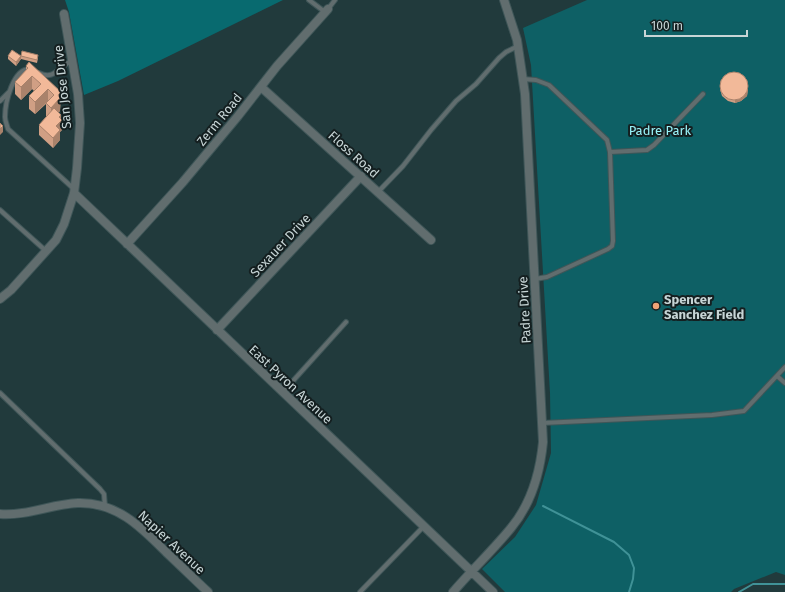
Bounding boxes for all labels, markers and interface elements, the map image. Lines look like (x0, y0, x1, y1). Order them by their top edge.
scale bar (645, 12, 747, 38)
text: 100 m (651, 19, 683, 33)
street label: San Jose Drive (51, 44, 74, 129)
street label: Zerm Road (194, 90, 245, 149)
park label: Padre Park (629, 123, 692, 138)
street label: Floss Road (325, 128, 382, 181)
street label: Sexauer Drive (247, 211, 313, 280)
street label: Padre Drive (515, 276, 534, 344)
place label: Spencer Sanchez Field (664, 292, 744, 322)
marker: Spencer Sanchez Field (651, 301, 661, 311)
street label: East Pyron Avenue (246, 342, 335, 427)
street label: Napier Avenue (135, 508, 208, 577)

